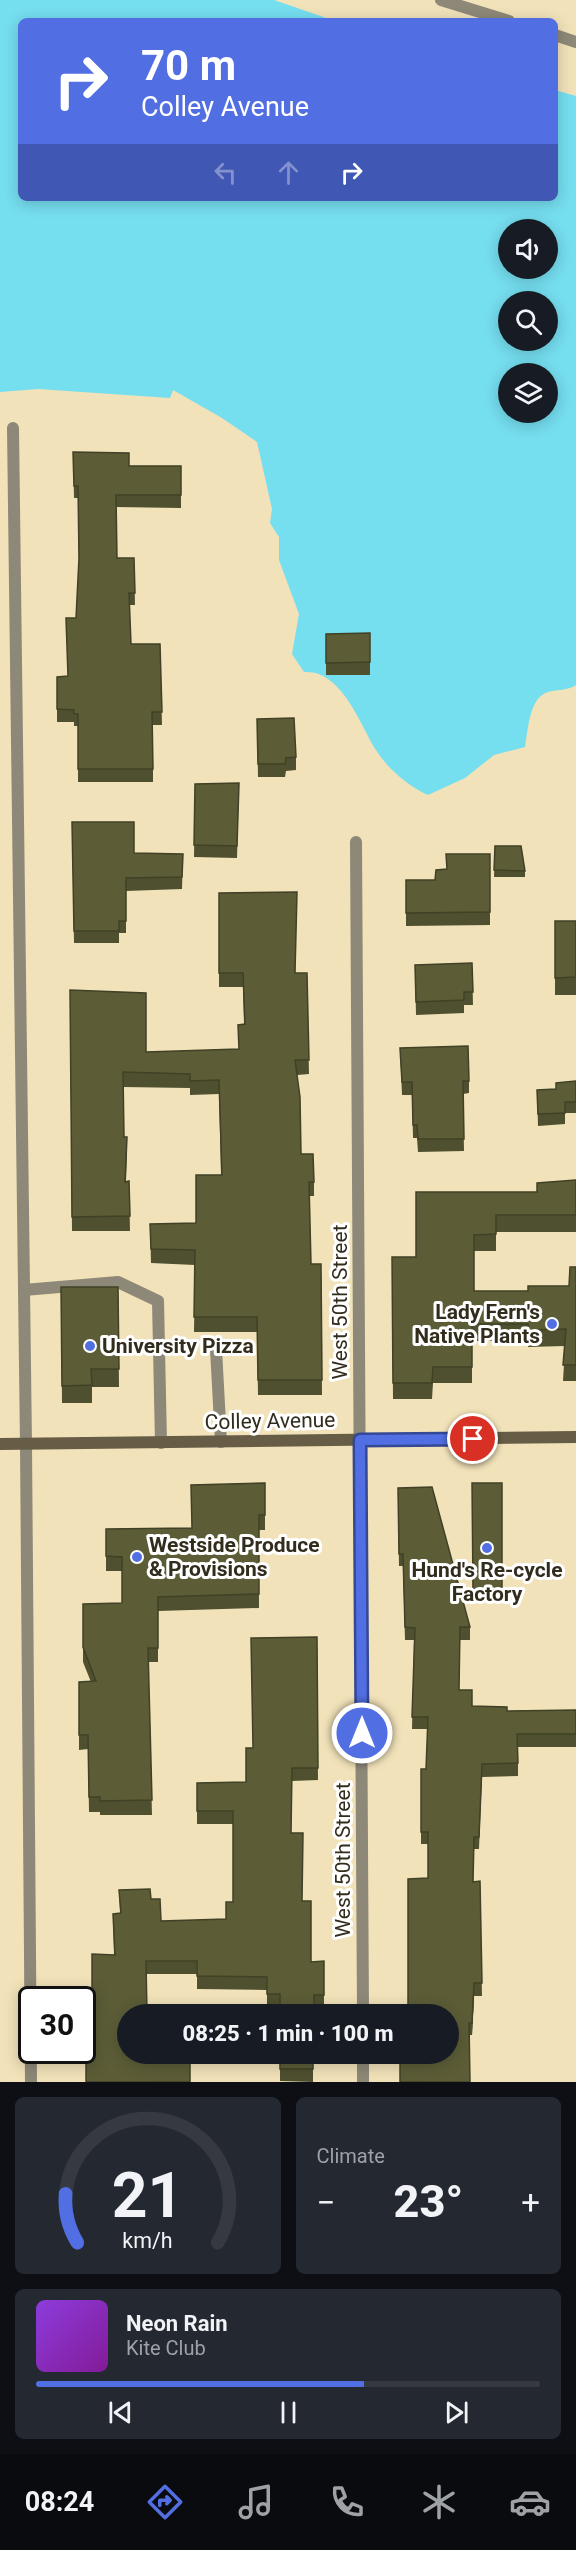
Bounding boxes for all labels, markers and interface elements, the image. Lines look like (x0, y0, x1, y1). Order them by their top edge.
text: 70 m (141, 41, 236, 90)
icon: right (42, 42, 120, 120)
text: Colley Avenue (141, 91, 309, 123)
icon: left (209, 156, 242, 189)
icon: ahead (272, 156, 305, 189)
icon: right (335, 156, 368, 189)
map controls (498, 219, 558, 423)
button: sound (498, 219, 558, 279)
button: search (498, 291, 558, 351)
button: layers (498, 363, 558, 423)
street label: West 50th Street (328, 1224, 352, 1380)
place label: Lady Fern's Native Plants (414, 1300, 540, 1348)
marker: Lady Fern's Native Plants (545, 1317, 559, 1331)
place label: University Pizza (102, 1334, 254, 1358)
marker: University Pizza (83, 1339, 97, 1353)
street label: Colley Avenue (204, 1408, 336, 1434)
pin (447, 1413, 498, 1464)
icon: arrive (456, 1422, 489, 1455)
place label: Westside Produce & Provisions (149, 1533, 320, 1581)
marker: Hund's Re-cycle Factory (480, 1541, 494, 1555)
marker: Westside Produce & Provisions (130, 1550, 144, 1564)
place label: Hund's Re-cycle Factory (412, 1558, 562, 1606)
position arrow (330, 1701, 394, 1765)
street label: West 50th Street (331, 1782, 355, 1938)
speed limit sign: 30 (18, 1986, 96, 2064)
text: 08:25 · 1 min · 100 m (183, 2021, 393, 2046)
text: Climate (317, 2144, 385, 2168)
text: 21 (112, 2159, 184, 2232)
text: 23° (394, 2175, 463, 2228)
text: − (317, 2183, 335, 2222)
text: + (521, 2183, 540, 2222)
text: km/h (123, 2228, 173, 2253)
text: Neon Rain (126, 2311, 228, 2336)
text: Kite Club (126, 2336, 206, 2360)
icon: previous (104, 2396, 137, 2429)
icon: pause (272, 2396, 305, 2429)
icon: next (440, 2396, 473, 2429)
icon: directions (144, 2481, 186, 2523)
icon: music (235, 2481, 277, 2523)
icon: phone (326, 2481, 368, 2523)
icon: climate (418, 2481, 460, 2523)
icon: car (509, 2481, 551, 2523)
text: 08:24 (25, 2486, 94, 2518)

